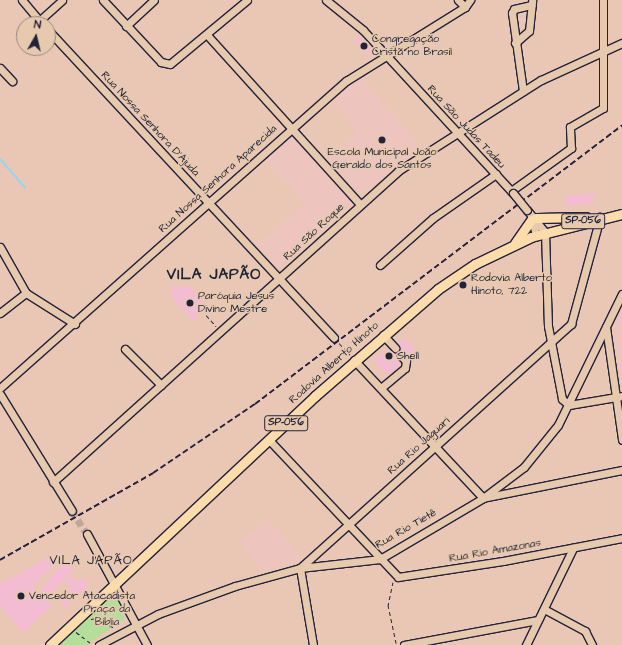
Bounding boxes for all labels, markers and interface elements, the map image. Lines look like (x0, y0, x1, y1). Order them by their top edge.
north arrow (16, 16, 56, 56)
text: N (33, 17, 42, 33)
place label: Congregação Cristã no Brasil (372, 33, 452, 59)
marker: Congregação Cristã no Brasil (359, 41, 369, 51)
street label: Rua Nossa Senhora D'Ajuda (98, 69, 202, 179)
street label: Rua São Judas Tadeu (424, 83, 508, 171)
street label: Rua Nossa Senhora Aparecida (156, 122, 280, 236)
marker: Escola Municipal João Geraldo dos Santos (377, 135, 387, 145)
place label: Escola Municipal João Geraldo dos Santos (327, 146, 437, 172)
street label: Rua São Roque (281, 201, 347, 263)
road number: SP-056 (561, 213, 605, 229)
district label: VILA JAPÃO (167, 266, 261, 284)
place label: Rodovia Alberto Hinoto, 722 (471, 272, 552, 298)
marker: Rodovia Alberto Hinoto, 722 (458, 280, 468, 290)
place label: Paróquia Jesus Divino Mestre (198, 290, 274, 316)
marker: Paróquia Jesus Divino Mestre (185, 298, 195, 308)
street label: Rodovia Alberto Hinoto (287, 319, 381, 407)
place label: Shell (397, 349, 419, 363)
marker: Shell (384, 351, 394, 361)
street label: Rua Rio Jaguari (385, 414, 453, 478)
road number: SP-056 (264, 415, 308, 431)
street label: Rua Rio Tietê (373, 506, 439, 552)
street label: Rua Rio Amazonas (448, 536, 542, 566)
district label: VILA JAPÃO (49, 552, 133, 568)
place label: Vencedor Atacadista (29, 589, 135, 603)
marker: Vencedor Atacadista (16, 591, 26, 601)
park label: Praça da Bíblia (84, 603, 130, 629)

